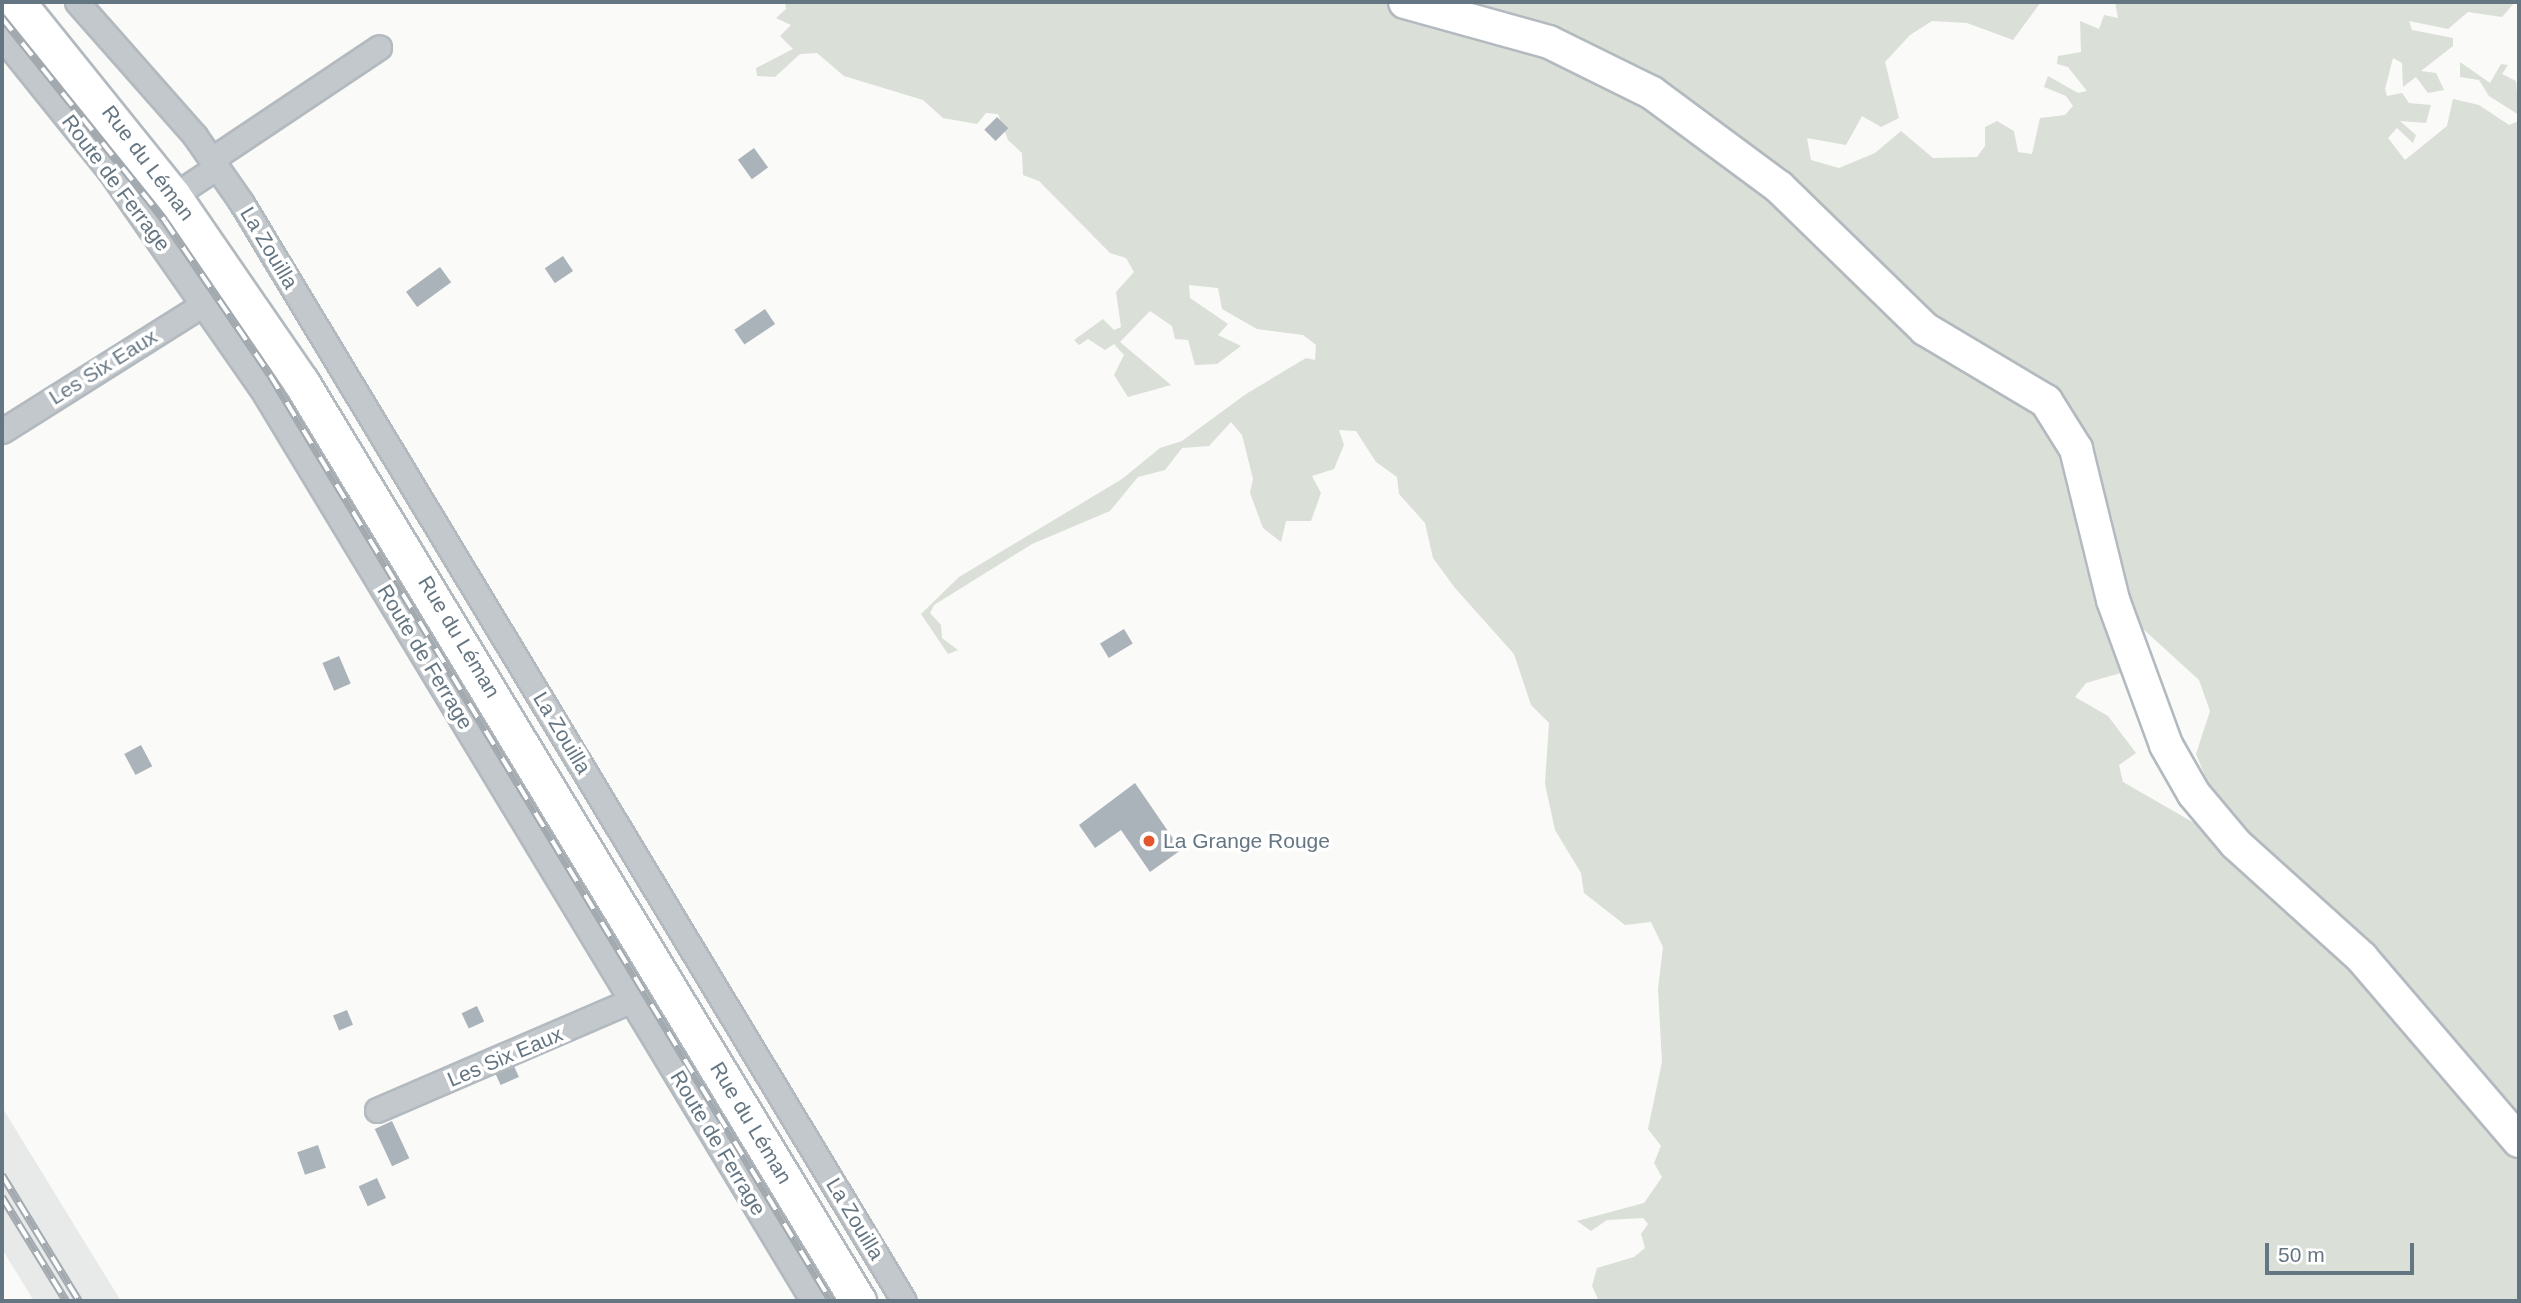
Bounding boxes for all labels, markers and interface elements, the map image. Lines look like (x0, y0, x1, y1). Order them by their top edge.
street label: Rue du Léman (96, 100, 200, 226)
street label: Route de Ferrage (56, 110, 176, 256)
street label: La Zouilla (235, 202, 303, 294)
street label: Les Six Eaux (44, 324, 162, 410)
street label: Rue du Léman (413, 571, 505, 703)
street label: Route de Ferrage (372, 580, 478, 734)
street label: La Zouilla (528, 687, 596, 779)
place label: La Grange Rouge (1163, 828, 1330, 854)
marker: La Grange Rouge (1141, 833, 1157, 849)
street label: Les Six Eaux (444, 1021, 566, 1093)
street label: Rue du Léman (705, 1057, 797, 1189)
street label: Route de Ferrage (665, 1066, 771, 1220)
street label: La Zouilla (821, 1173, 889, 1265)
scale bar (2269, 1230, 2418, 1274)
text: 50 m (2278, 1243, 2325, 1266)

